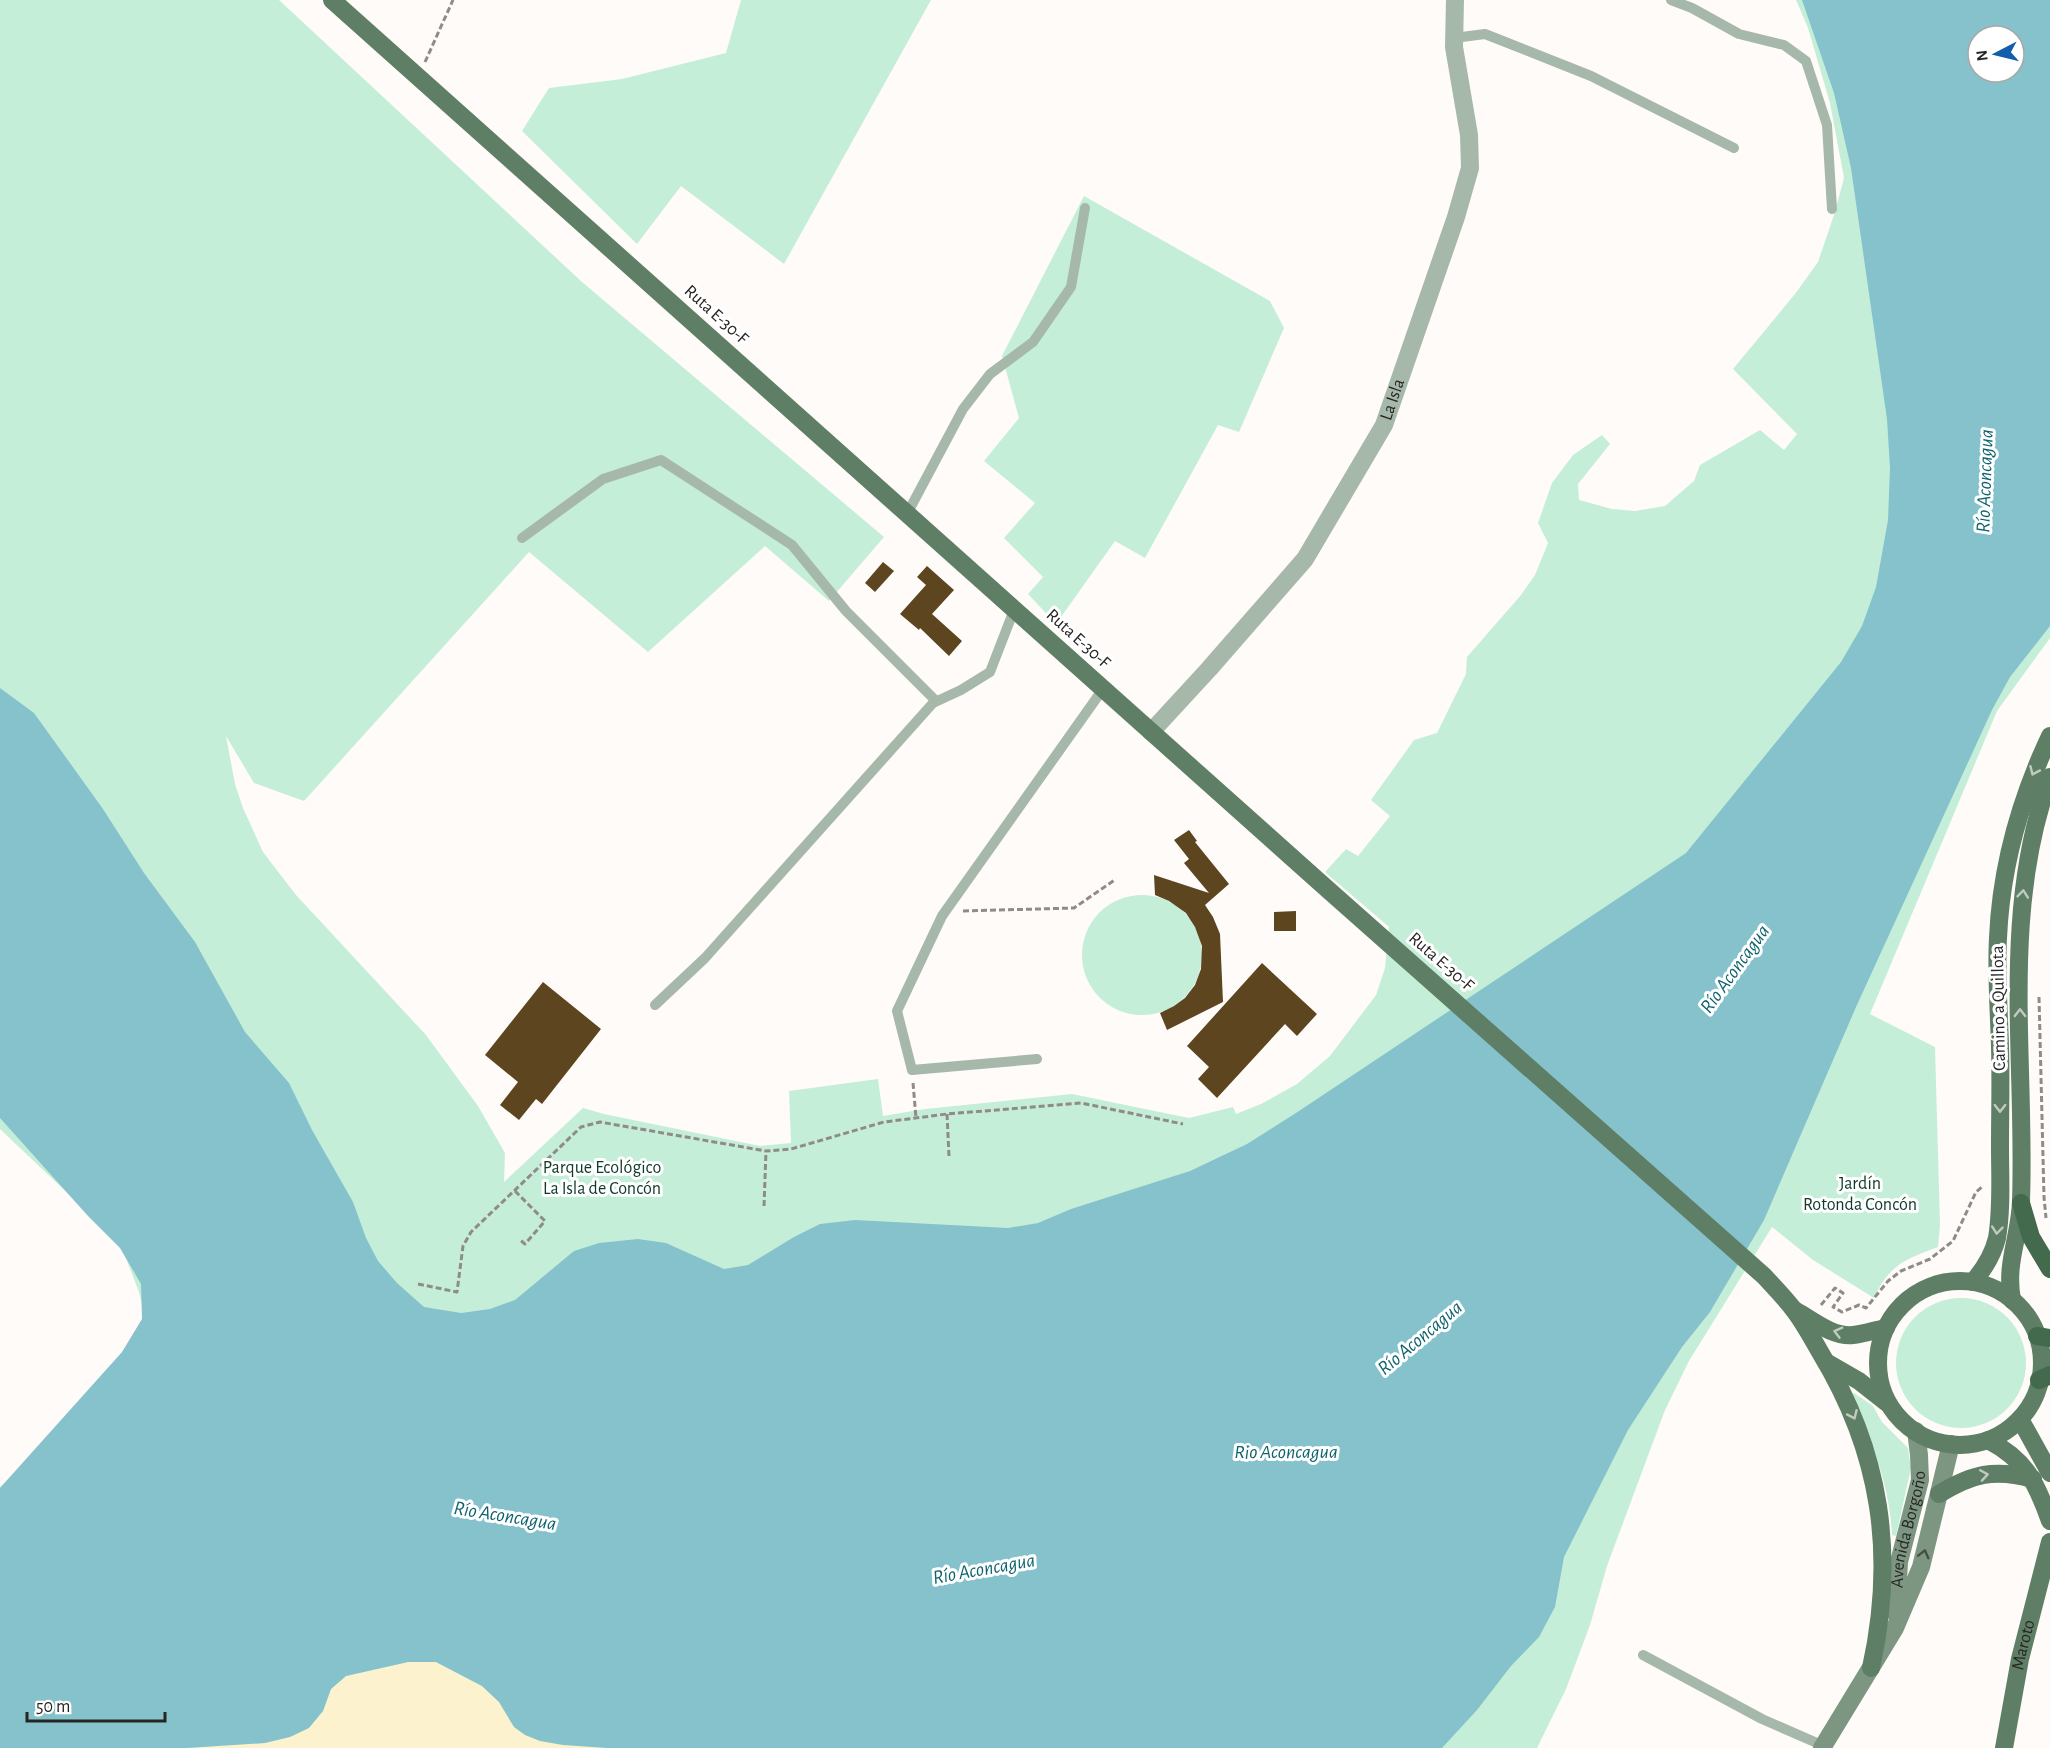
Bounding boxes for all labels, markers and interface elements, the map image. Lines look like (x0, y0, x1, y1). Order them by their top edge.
north arrow (1966, 24, 2026, 84)
text: N (1973, 49, 1991, 62)
street label: Ruta E-30-F (681, 282, 752, 348)
street label: La Isla (1377, 377, 1408, 423)
water label: Río Aconcagua (1973, 429, 1997, 533)
street label: Ruta E-30-F (1043, 606, 1114, 672)
one-way arrow (2029, 765, 2041, 776)
one-way arrow (2016, 889, 2029, 898)
water label: Río Aconcagua (1696, 921, 1774, 1017)
street label: Ruta E-30-F (1405, 929, 1477, 995)
street label: Camino a Quillota (1989, 945, 2009, 1071)
one-way arrow (2014, 1009, 2026, 1018)
one-way arrow (1994, 1104, 2006, 1113)
park label: Parque Ecológico La Isla de Concón (543, 1159, 661, 1198)
park label: Jardín Rotonda Concón (1803, 1175, 1917, 1214)
one-way arrow (1991, 1226, 2004, 1235)
water label: Río Aconcagua (1374, 1297, 1466, 1379)
one-way arrow (1833, 1327, 1844, 1339)
one-way arrow (1846, 1408, 1858, 1419)
water label: Rio Aconcagua (1234, 1442, 1338, 1462)
one-way arrow (1979, 1469, 1988, 1481)
street label: Avenida Borgoño (1889, 1470, 1929, 1588)
water label: Río Aconcagua (452, 1498, 558, 1534)
one-way arrow (1917, 1549, 1930, 1559)
water label: Río Aconcagua (931, 1550, 1037, 1588)
street label: Maroto (2009, 1618, 2039, 1671)
scale bar (27, 1685, 165, 1723)
text: 50 m (36, 1698, 70, 1716)

